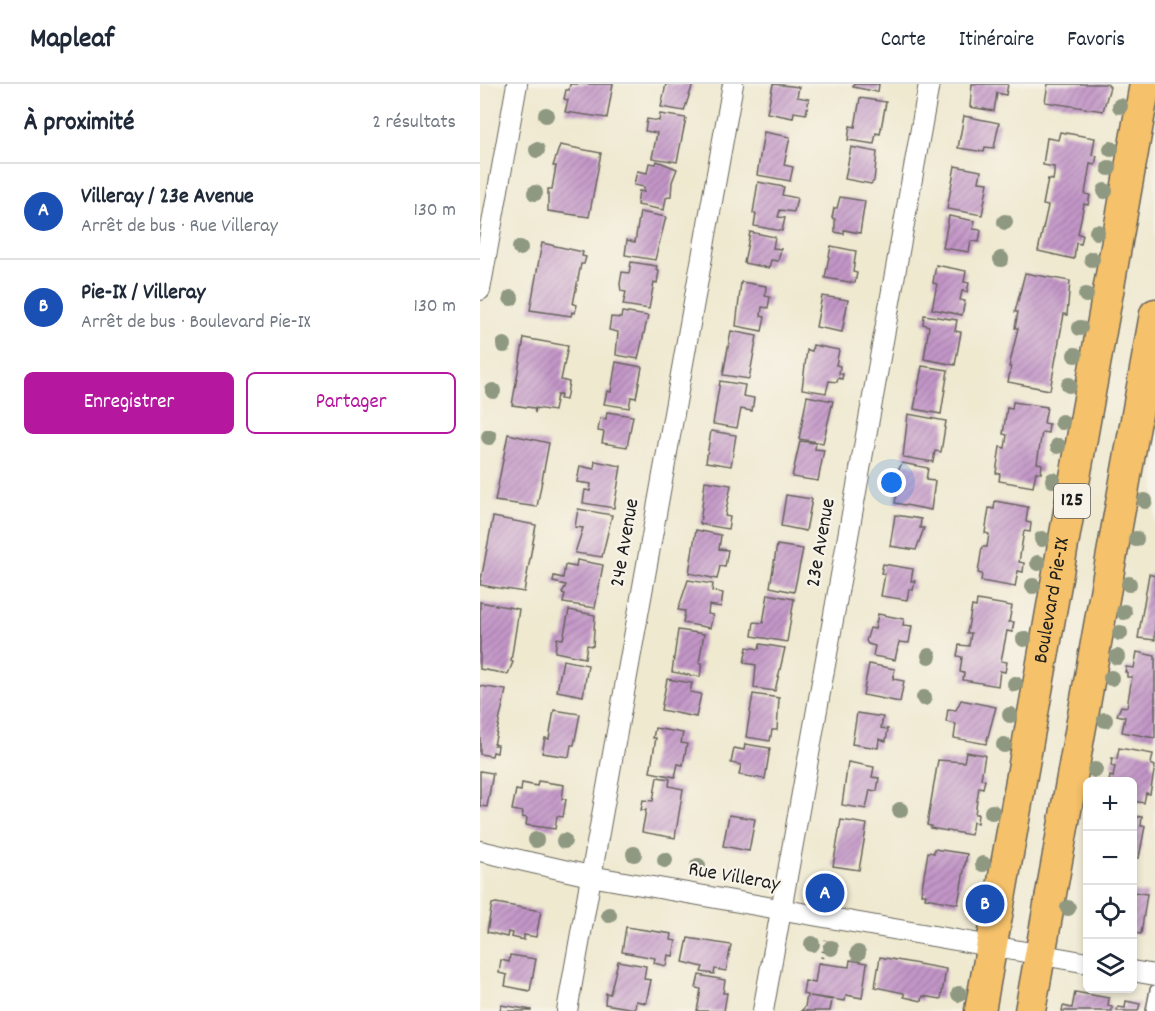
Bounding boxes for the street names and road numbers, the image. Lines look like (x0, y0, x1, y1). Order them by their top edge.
road number: 125 (1054, 484, 1090, 518)
street label: 24e Avenue (603, 496, 649, 590)
street label: 23e Avenue (799, 496, 845, 590)
street label: Boulevard Pie-IX (1027, 535, 1079, 666)
street label: Rue Villeray (686, 855, 783, 901)

